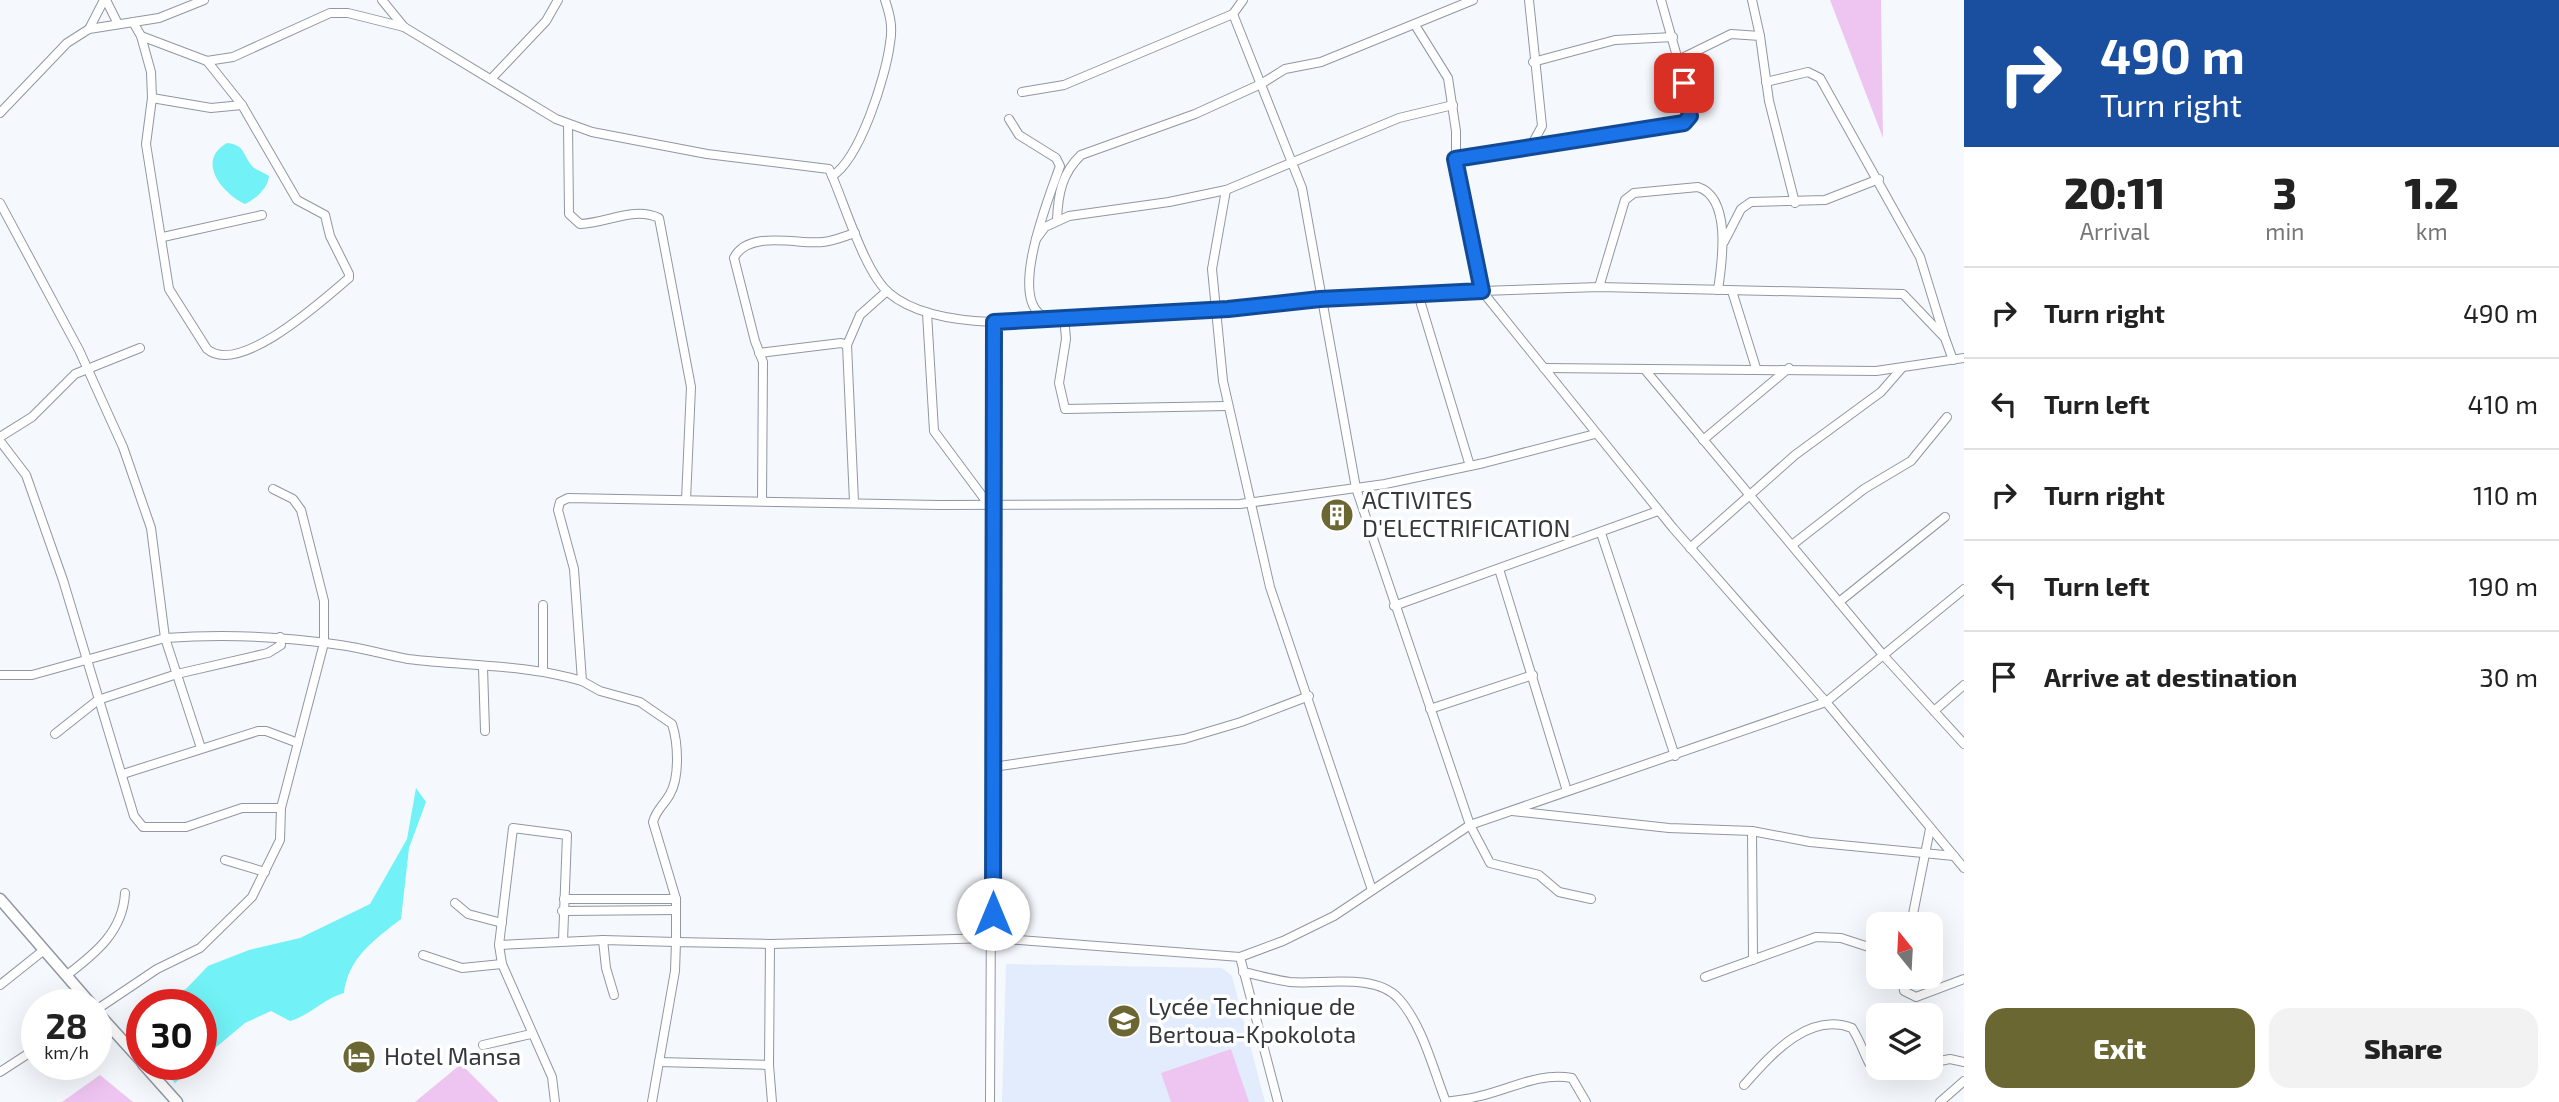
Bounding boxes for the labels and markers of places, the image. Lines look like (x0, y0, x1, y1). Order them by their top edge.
pin (1654, 53, 1714, 113)
place label: ACTIVITES D'ELECTRIFICATION (1362, 485, 1570, 542)
building icon: ACTIVITES D'ELECTRIFICATION (1318, 496, 1356, 534)
place label: Lycée Technique de Bertoua-Kpokolota (1148, 991, 1356, 1048)
school or university icon: Lycée Technique de Bertoua-Kpokolota (1105, 1002, 1143, 1040)
hotel icon: Hotel Mansa (340, 1038, 378, 1076)
place label: Hotel Mansa (384, 1041, 521, 1070)

